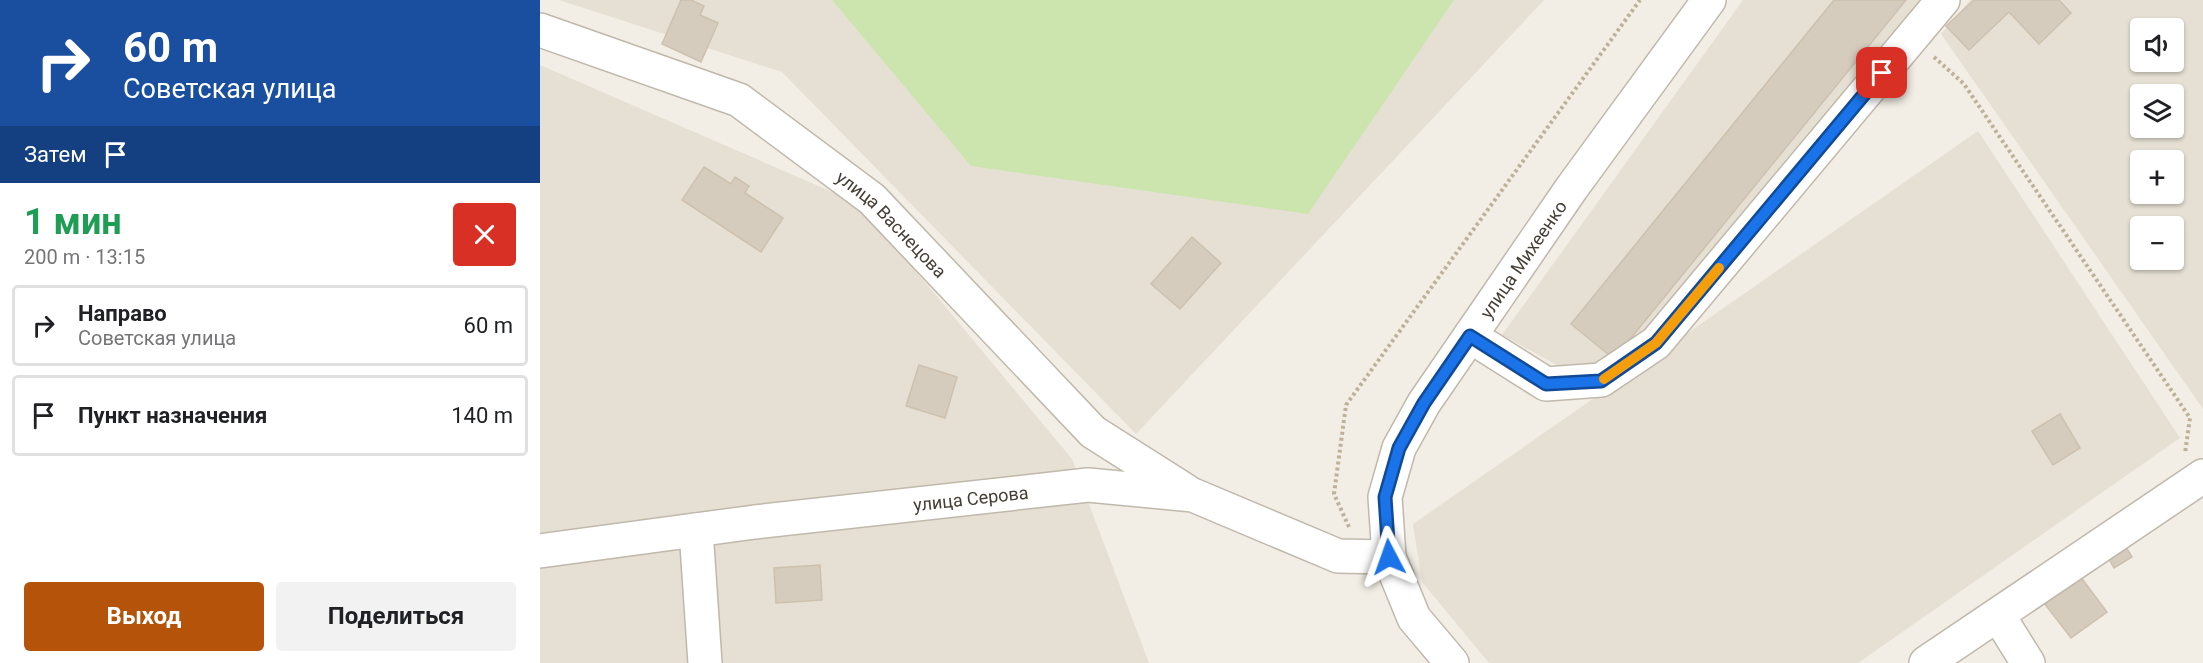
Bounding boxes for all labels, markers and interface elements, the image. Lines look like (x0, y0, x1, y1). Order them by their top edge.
map controls (2130, 18, 2184, 270)
button: sound (2130, 18, 2184, 72)
text: 60 m (123, 23, 218, 72)
icon: right (24, 24, 102, 102)
pin (1856, 47, 1907, 98)
icon: arrive (1865, 56, 1898, 89)
text: Советская улица (123, 73, 337, 105)
button: layers (2130, 84, 2184, 138)
icon: arrive (99, 138, 132, 171)
text: Затем (24, 142, 87, 167)
button: + (2130, 150, 2184, 204)
street label: улица Васнецова (833, 166, 951, 282)
street label: улица Михеенко (1475, 196, 1571, 322)
text: 1 мин (24, 201, 122, 243)
button: close (453, 203, 516, 266)
button: − (2130, 216, 2184, 270)
text: 200 m · 13:15 (24, 245, 145, 269)
text: Направо (78, 301, 167, 326)
icon: right (27, 309, 60, 342)
text: 60 m (464, 313, 513, 338)
text: Советская улица (78, 326, 236, 350)
icon: arrive (27, 399, 60, 432)
text: Пункт назначения (78, 403, 267, 428)
text: 140 m (451, 403, 513, 428)
street label: улица Серова (912, 481, 1029, 515)
position arrow (1357, 525, 1421, 589)
button: Выход (24, 582, 264, 651)
button: Поделиться (276, 582, 516, 651)

